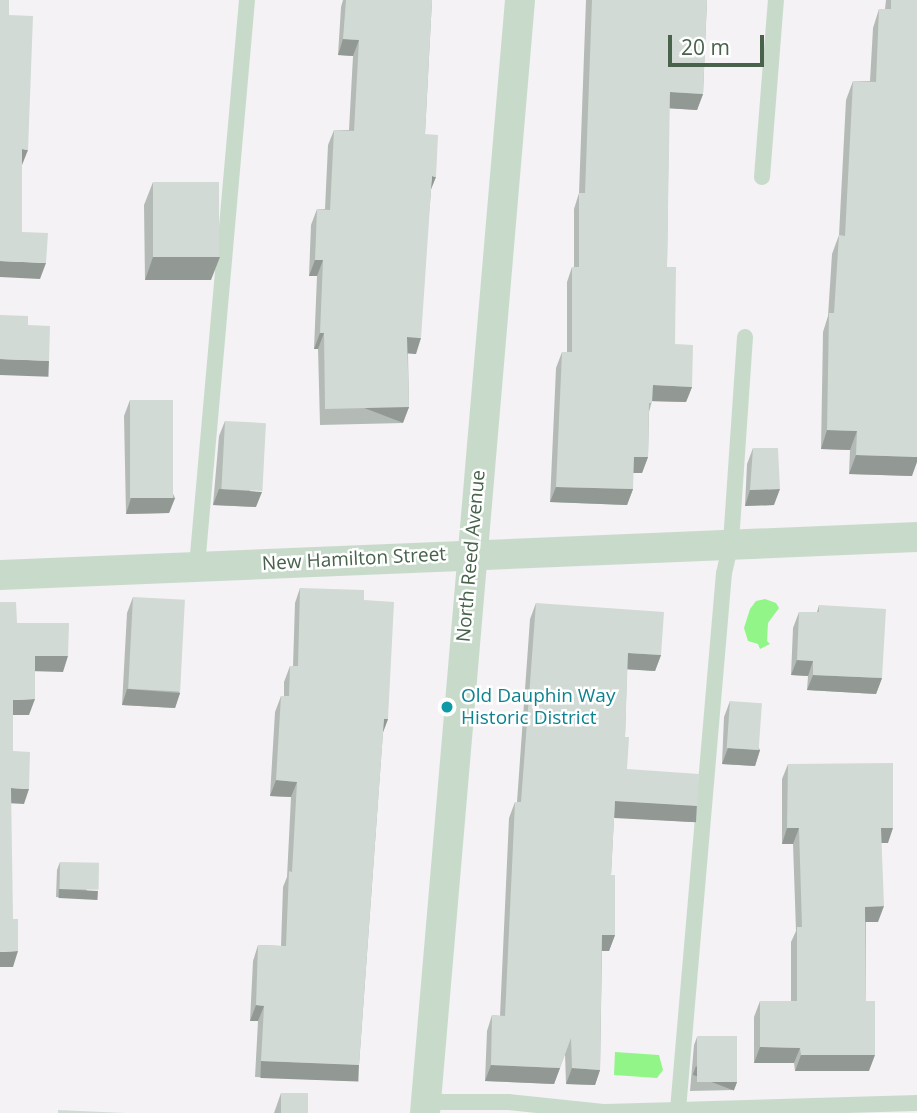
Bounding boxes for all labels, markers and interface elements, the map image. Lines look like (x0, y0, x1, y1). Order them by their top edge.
scale bar (672, 21, 768, 65)
text: 20 m (681, 33, 730, 61)
street label: North Reed Avenue (452, 469, 490, 643)
street label: New Hamilton Street (261, 543, 447, 575)
place label: Old Dauphin Way Historic District (461, 685, 615, 729)
marker: Old Dauphin Way Historic District (439, 699, 455, 715)

